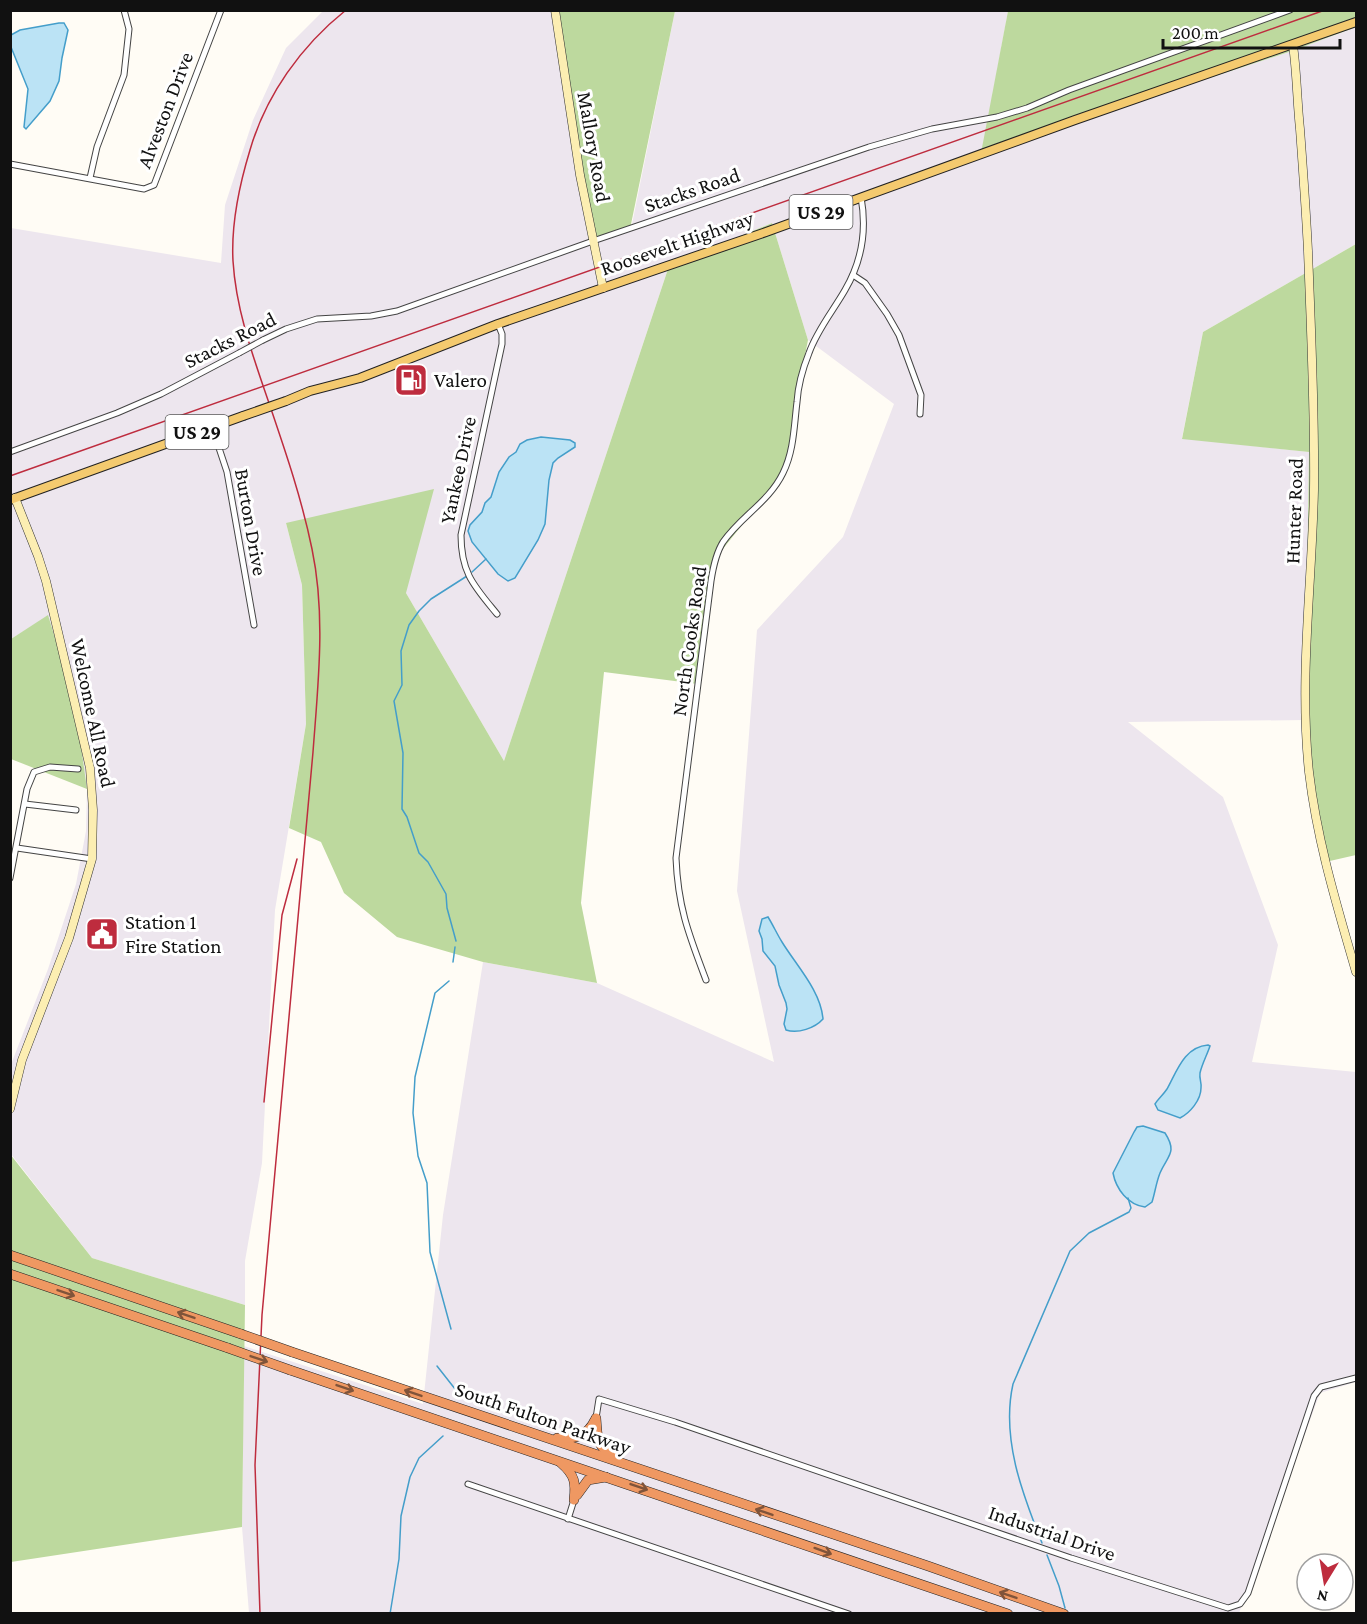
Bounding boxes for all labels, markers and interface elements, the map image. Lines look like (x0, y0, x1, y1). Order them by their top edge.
scale bar (1163, 12, 1340, 50)
text: 200 m (1172, 23, 1219, 43)
street label: Alveston Drive (132, 48, 198, 172)
street label: Mallory Road (572, 90, 616, 204)
street label: Stacks Road (641, 162, 743, 218)
road number: US 29 (790, 195, 852, 229)
street label: Roosevelt Highway (597, 205, 757, 280)
street label: Stacks Road (180, 307, 280, 373)
fuel station icon: Valero (393, 362, 429, 398)
place label: Valero (434, 368, 487, 392)
street label: Yankee Drive (435, 414, 481, 526)
road number: US 29 (166, 415, 228, 449)
street label: Hunter Road (1280, 458, 1308, 564)
street label: Burton Drive (230, 467, 272, 577)
street label: North Cooks Road (667, 564, 711, 718)
street label: Welcome All Road (65, 636, 121, 790)
place label: Station 1 Fire Station (125, 910, 221, 958)
public building icon: Station 1 Fire Station (84, 916, 120, 952)
one-way arrow (56, 1288, 75, 1299)
one-way arrow (177, 1309, 196, 1320)
one-way arrow (249, 1354, 268, 1365)
street label: South Fulton Parkway (452, 1377, 634, 1459)
one-way arrow (335, 1384, 354, 1395)
one-way arrow (404, 1386, 423, 1397)
one-way arrow (629, 1483, 647, 1494)
street label: Industrial Drive (985, 1500, 1119, 1566)
one-way arrow (755, 1505, 774, 1516)
one-way arrow (813, 1546, 832, 1557)
north arrow (1295, 1552, 1355, 1612)
text: N (1315, 1587, 1329, 1606)
one-way arrow (999, 1588, 1018, 1599)

